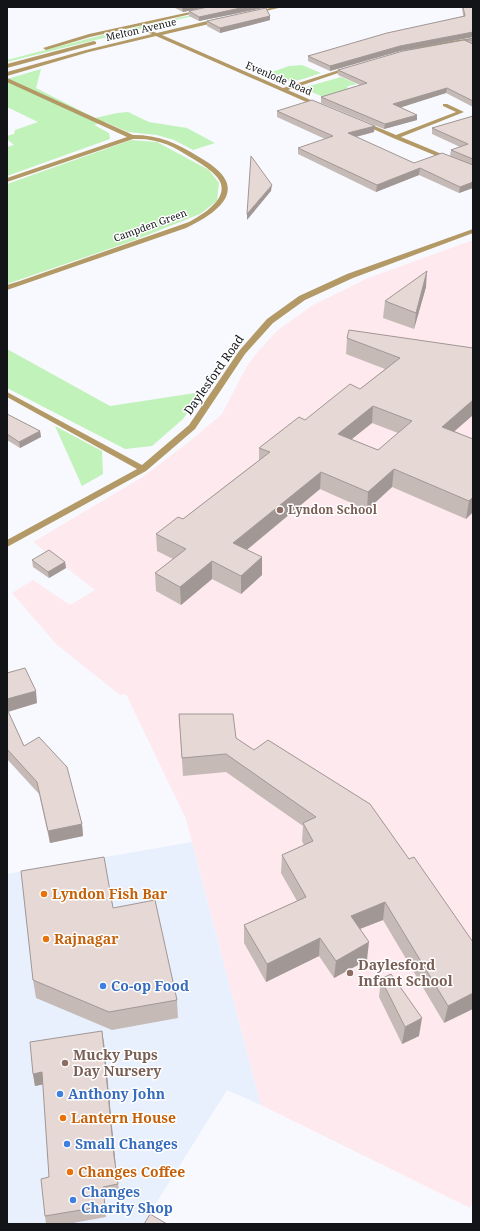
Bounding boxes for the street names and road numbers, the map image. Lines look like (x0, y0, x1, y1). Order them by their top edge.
street label: Melton Avenue (104, 14, 178, 44)
street label: Evenlode Road (244, 58, 314, 98)
street label: Campden Green (111, 205, 189, 245)
street label: Daylesford Road (180, 331, 248, 418)

